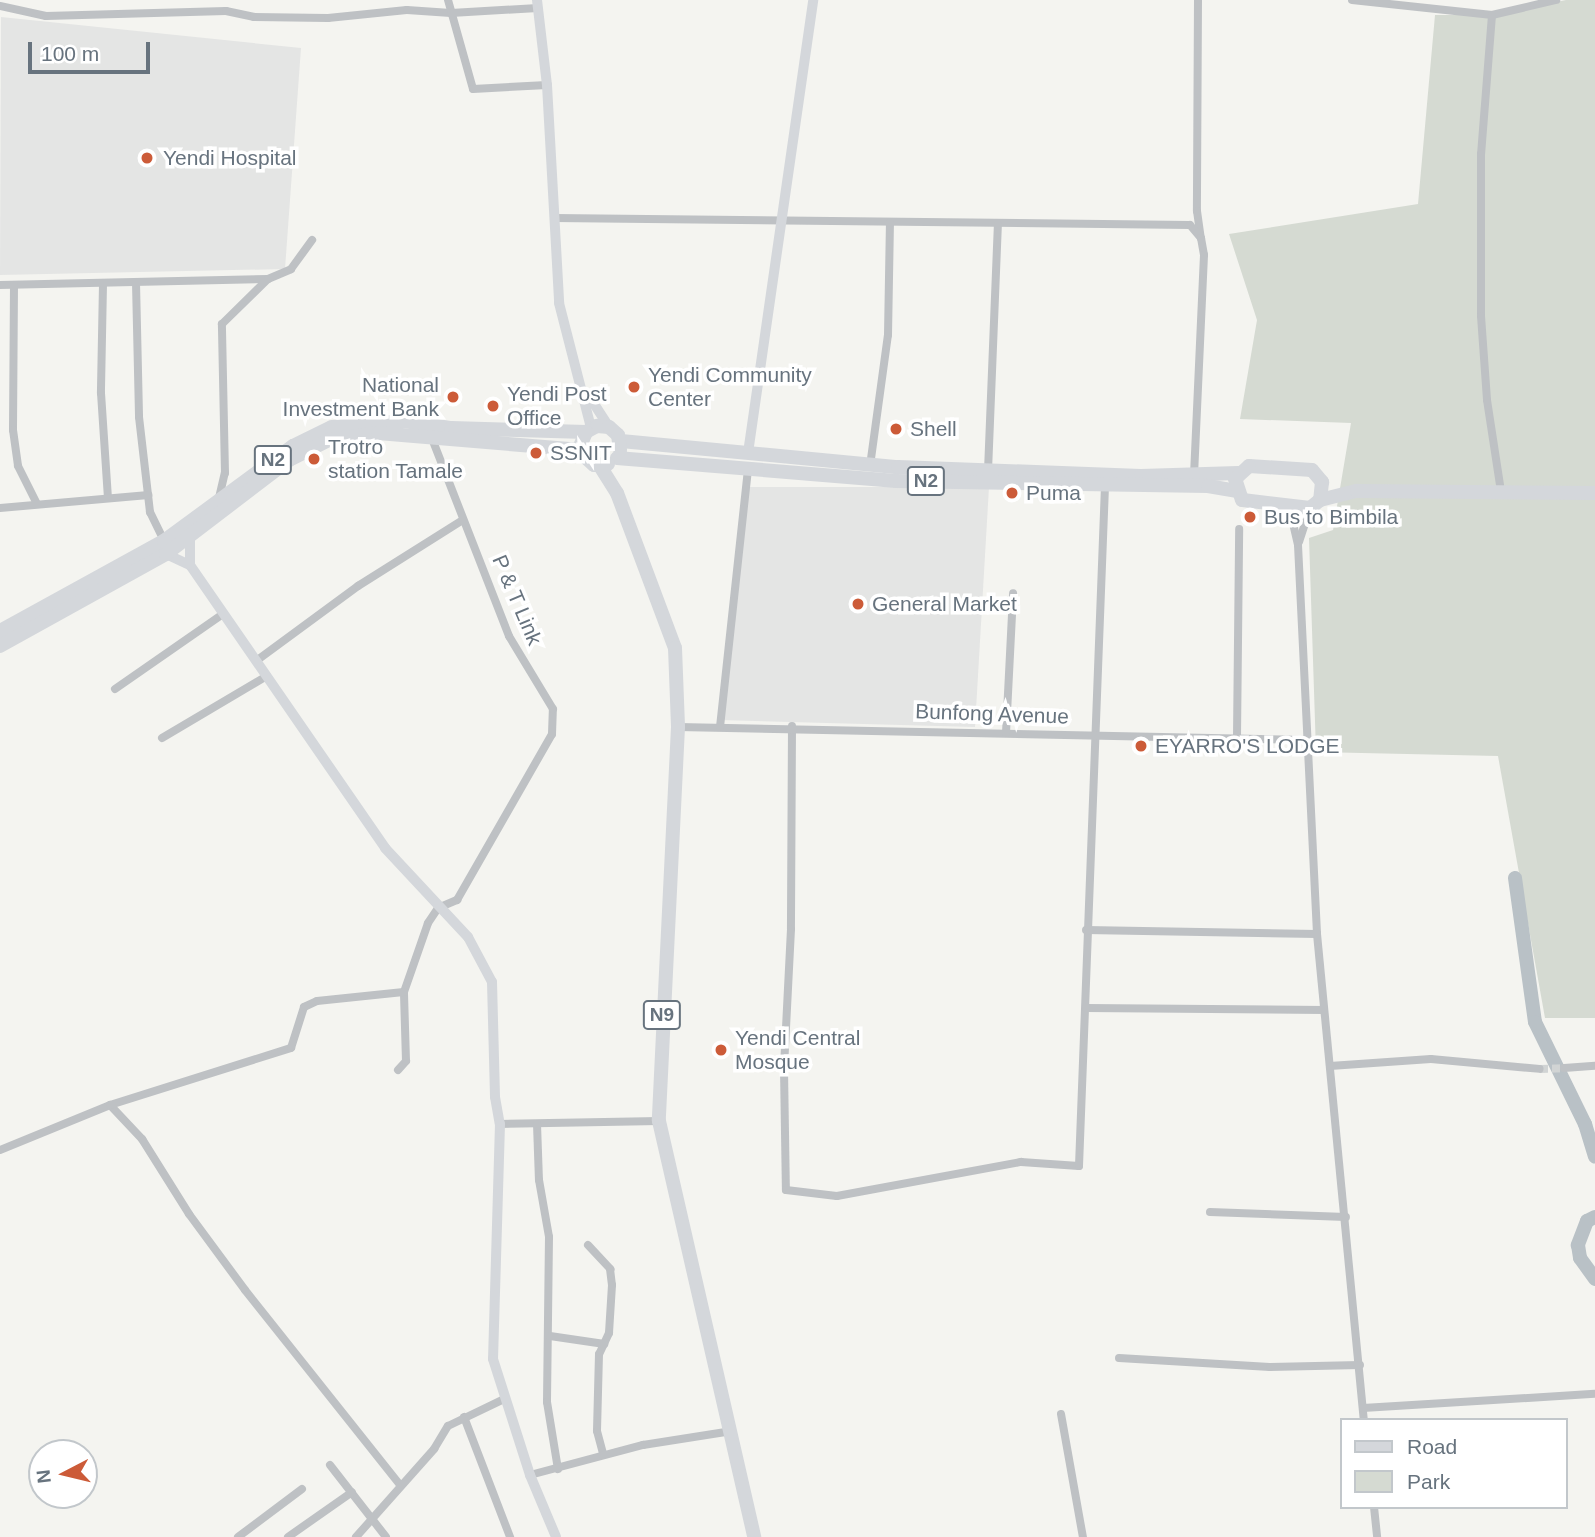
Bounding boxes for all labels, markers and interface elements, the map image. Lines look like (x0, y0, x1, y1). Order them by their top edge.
scale bar (32, 28, 154, 72)
text: 100 m (41, 42, 99, 65)
place label: Yendi Hospital (163, 145, 296, 171)
marker: Yendi Hospital (137, 148, 157, 168)
place label: Yendi Community Center (648, 362, 812, 412)
place label: National Investment Bank (283, 372, 439, 422)
marker: Yendi Community Center (626, 379, 642, 395)
place label: Yendi Post Office (507, 381, 607, 431)
marker: National Investment Bank (445, 389, 461, 405)
marker: Yendi Post Office (485, 398, 501, 414)
place label: Shell (910, 416, 957, 442)
marker: Shell (888, 421, 904, 437)
place label: Trotro station Tamale (328, 434, 463, 484)
place label: SSNIT (550, 440, 612, 466)
road number: N2 (254, 444, 292, 475)
marker: SSNIT (528, 445, 544, 461)
marker: Trotro station Tamale (306, 451, 322, 467)
road number: N2 (907, 466, 945, 496)
place label: Puma (1026, 480, 1081, 506)
marker: Puma (1004, 485, 1020, 501)
place label: Bus to Bimbila (1264, 504, 1398, 530)
marker: Bus to Bimbila (1242, 509, 1258, 525)
street label: P & T Link (486, 550, 548, 650)
place label: General Market (872, 591, 1017, 617)
marker: General Market (850, 596, 866, 612)
street label: Bunfong Avenue (914, 699, 1070, 729)
place label: EYARRO'S LODGE (1155, 733, 1339, 759)
marker: EYARRO'S LODGE (1133, 738, 1149, 754)
road number: N9 (643, 1000, 681, 1030)
place label: Yendi Central Mosque (735, 1025, 860, 1075)
marker: Yendi Central Mosque (713, 1042, 729, 1058)
legend (1340, 1418, 1567, 1509)
text: Road (1407, 1435, 1457, 1458)
north arrow (28, 1439, 98, 1509)
text: N (32, 1468, 55, 1484)
text: Park (1407, 1470, 1450, 1493)

